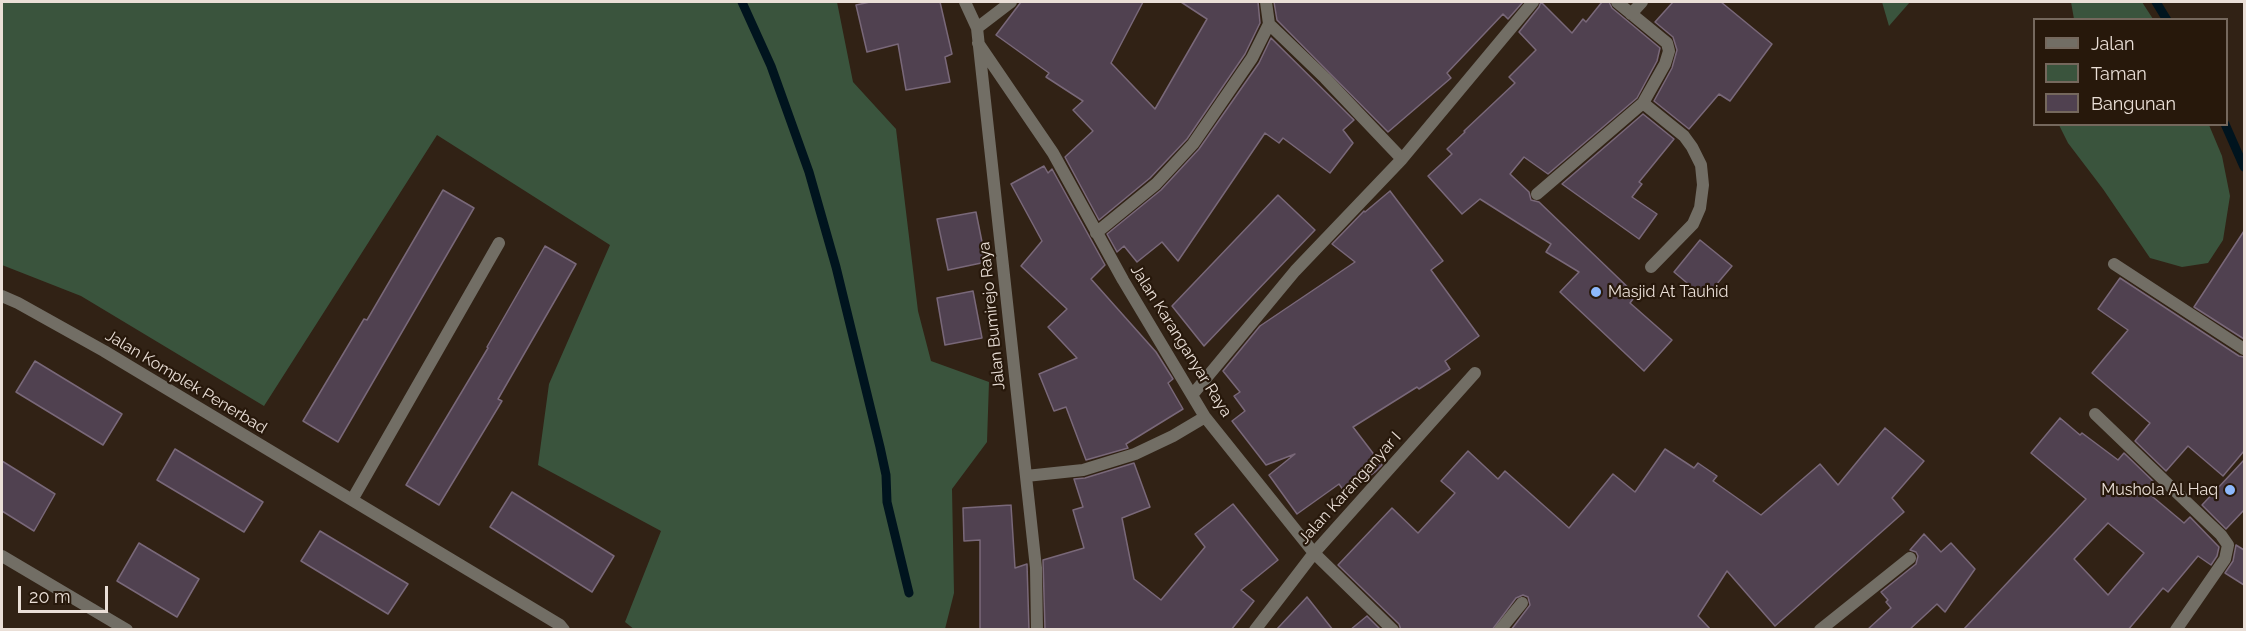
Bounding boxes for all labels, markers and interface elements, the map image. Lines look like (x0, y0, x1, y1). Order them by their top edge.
legend (2033, 18, 2228, 126)
text: Jalan (2091, 33, 2135, 54)
text: Taman (2091, 63, 2147, 84)
text: Bangunan (2091, 93, 2176, 114)
street label: Jalan Bumirejo Raya (975, 241, 1009, 391)
street label: Jalan Karanganyar Raya (1126, 261, 1236, 421)
place label: Masjid At Tauhid (1608, 282, 1729, 302)
marker: Masjid At Tauhid (1589, 285, 1603, 299)
street label: Jalan Komplek Penerbad (102, 326, 270, 438)
street label: Jalan Karanganyar I (1295, 428, 1405, 548)
place label: Mushola Al Haq (2101, 480, 2218, 500)
marker: Mushola Al Haq (2223, 483, 2237, 497)
scale bar (21, 574, 111, 612)
text: 20 m (29, 586, 71, 607)

